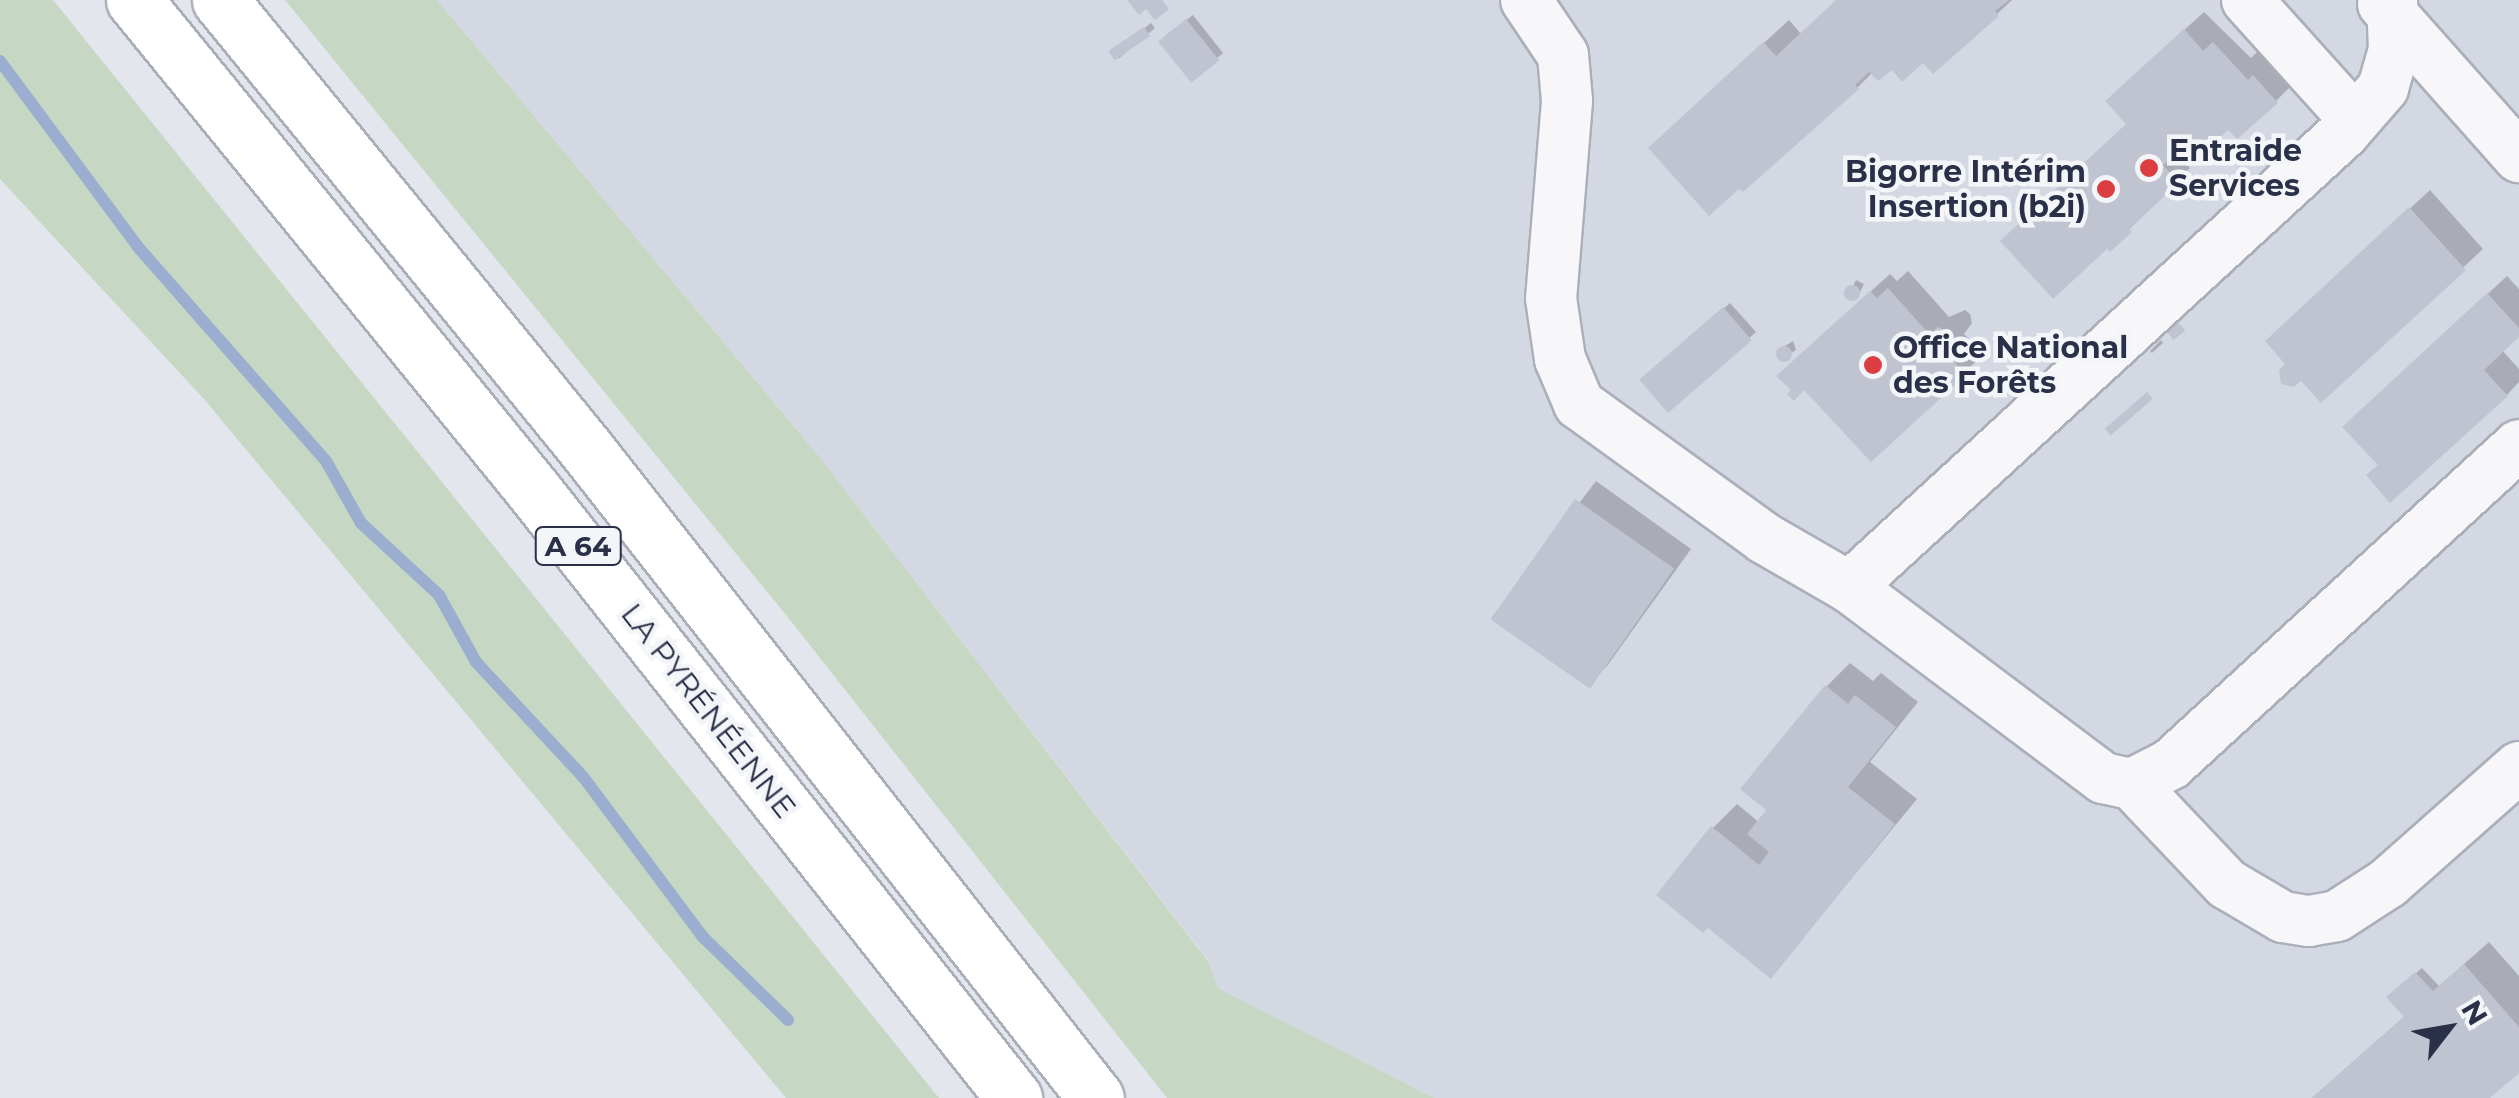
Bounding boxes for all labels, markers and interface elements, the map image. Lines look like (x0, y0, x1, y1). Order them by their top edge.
place label: Entraide Services (2169, 133, 2302, 204)
place label: Bigorre Intérim Insertion (b2i) (1845, 154, 2086, 224)
marker: Entraide Services (2138, 157, 2160, 179)
marker: Bigorre Intérim Insertion (b2i) (2095, 178, 2117, 200)
place label: Office National des Forêts (1893, 330, 2128, 400)
marker: Office National des Forêts (1862, 354, 1884, 376)
road number: A 64 (533, 523, 623, 569)
street label: LA PYRÉNÉENNE (613, 597, 803, 825)
north arrow (2399, 978, 2499, 1078)
text: N (2454, 994, 2495, 1031)

